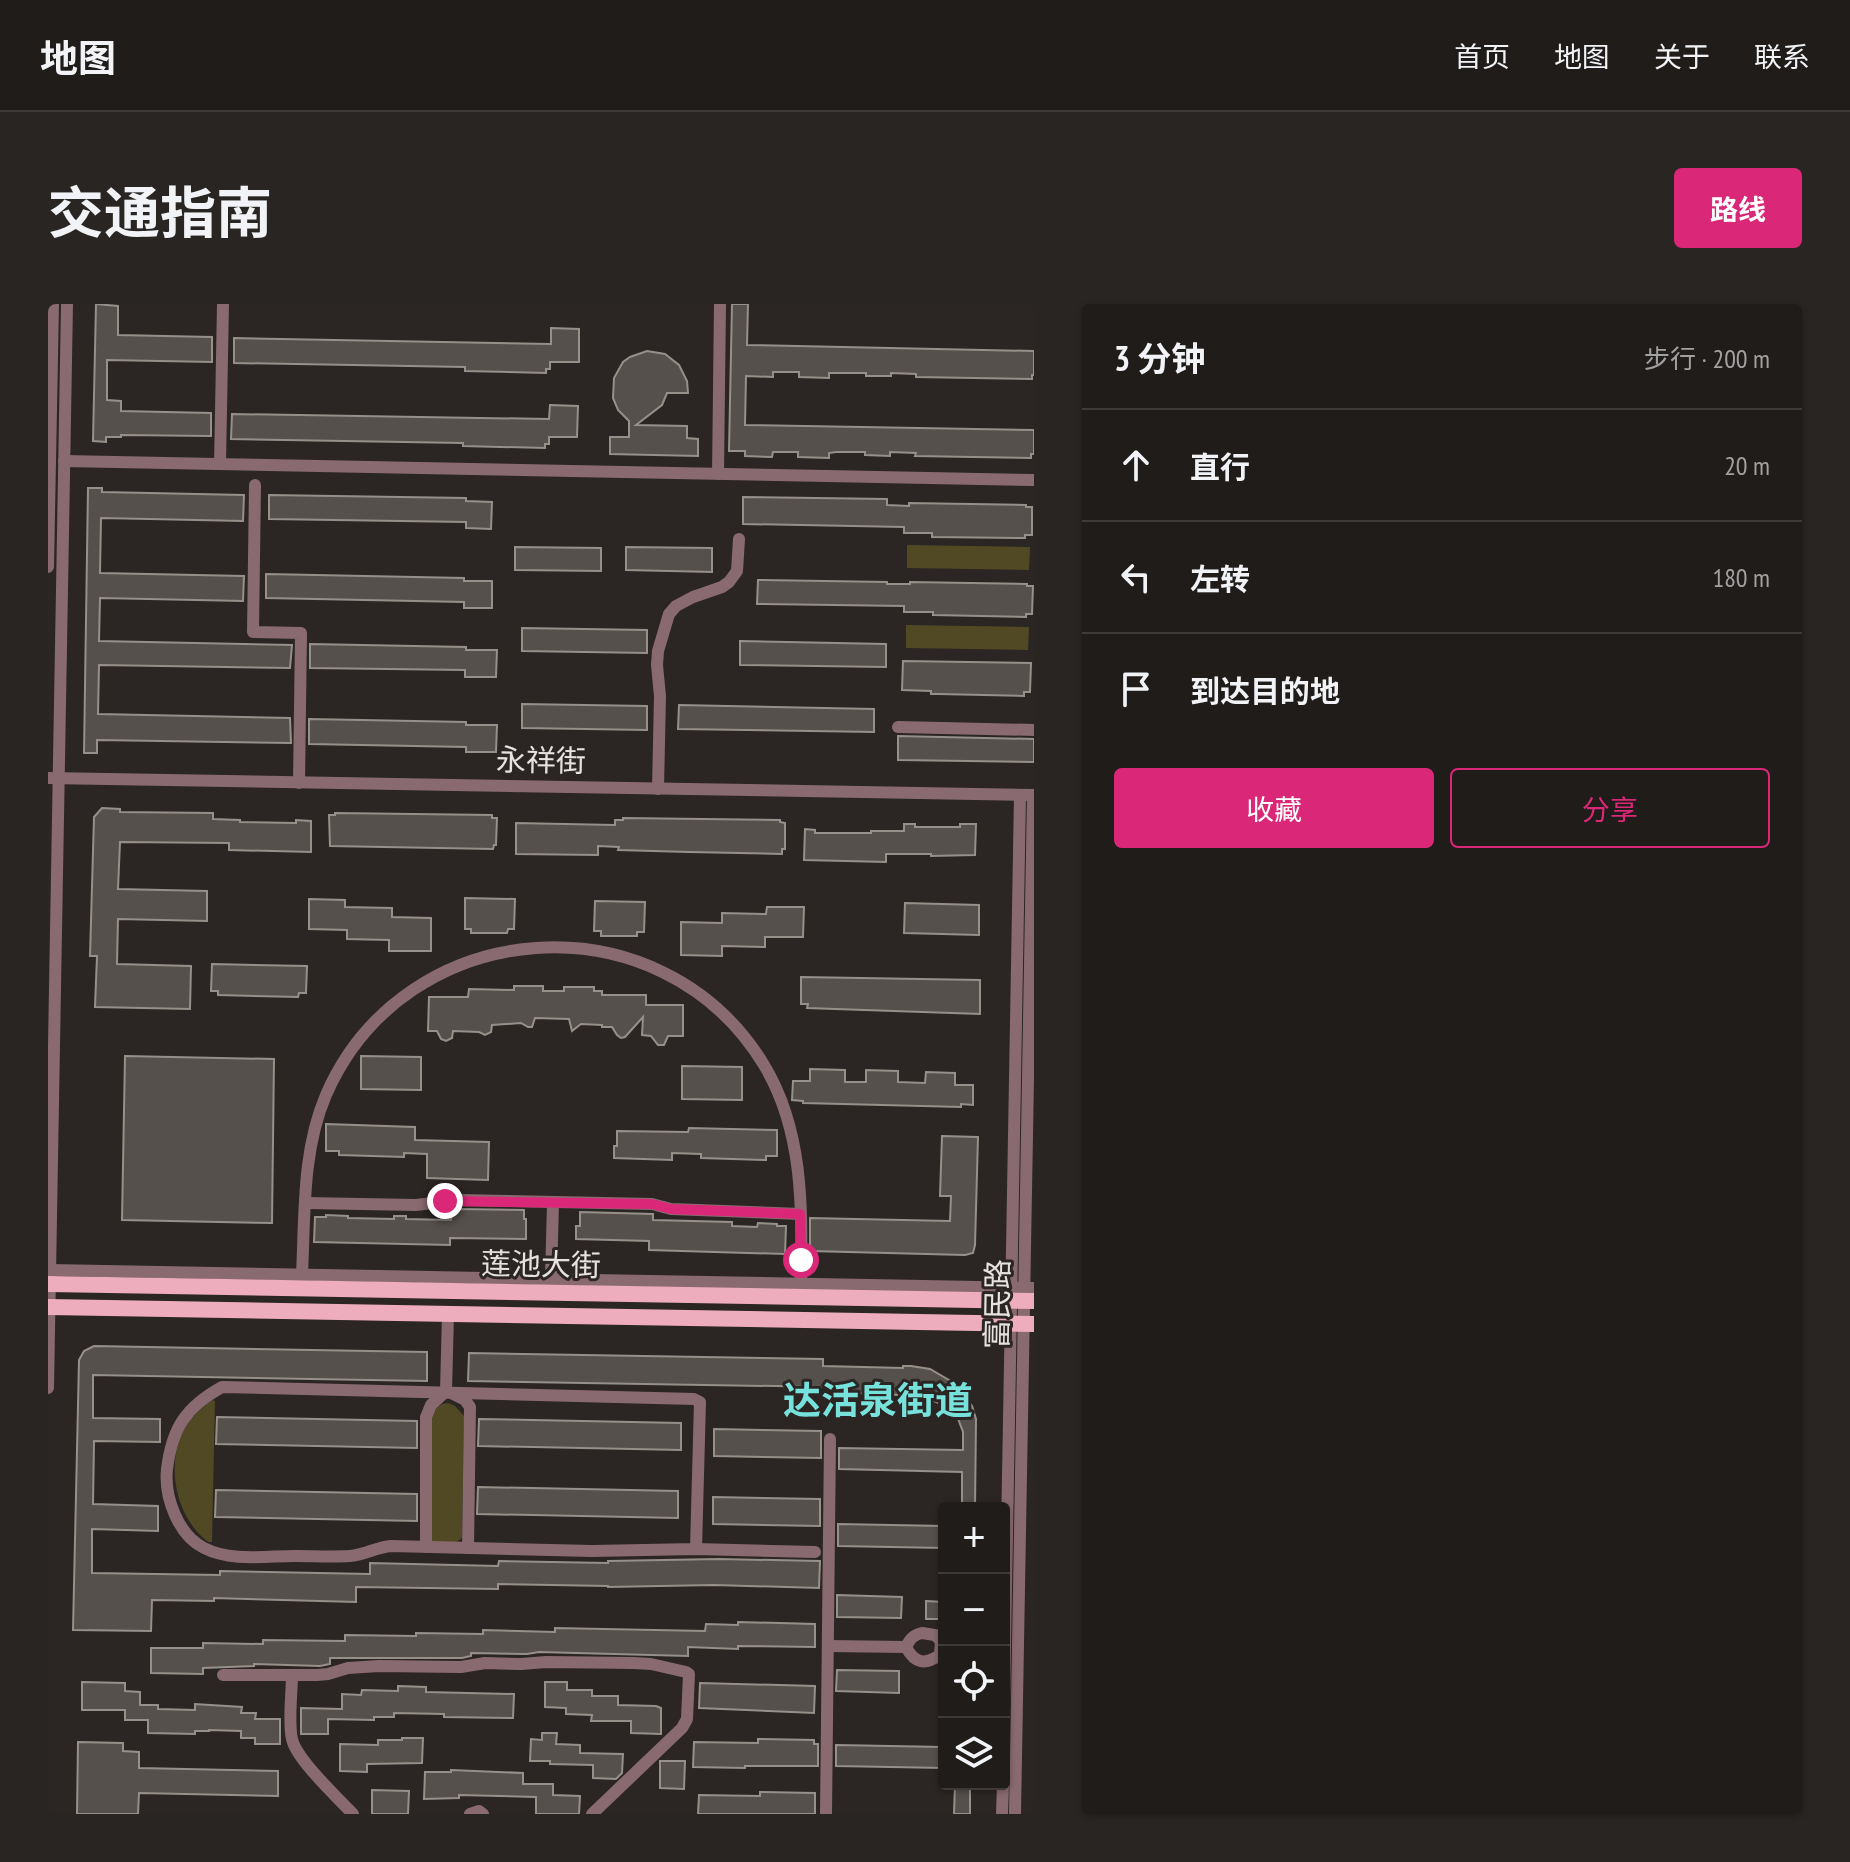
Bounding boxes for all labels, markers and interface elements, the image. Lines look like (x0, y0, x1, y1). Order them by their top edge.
text: 地图 (40, 33, 116, 82)
text: 首页 (1454, 38, 1510, 75)
text: 地图 (1554, 38, 1610, 75)
text: 关于 (1654, 38, 1710, 75)
text: 联系 (1754, 38, 1810, 75)
button: 路线 (1674, 168, 1802, 248)
text: 交通指南 (48, 176, 272, 248)
text: 3 分钟 (1114, 336, 1205, 380)
text: 步行 · 200 m (1644, 342, 1770, 375)
icon: ahead (1114, 443, 1158, 487)
text: 直行 (1190, 447, 1250, 486)
text: 20 m (1724, 449, 1770, 482)
icon: left (1114, 555, 1158, 599)
text: 左转 (1190, 559, 1250, 598)
text: 180 m (1712, 561, 1770, 594)
icon: arrive (1114, 667, 1158, 711)
text: 到达目的地 (1190, 671, 1340, 710)
street label: 永祥街 (496, 739, 586, 780)
button: 收藏 (1114, 768, 1434, 848)
button: 分享 (1450, 768, 1770, 848)
route end (427, 1183, 463, 1219)
route start (783, 1242, 819, 1278)
street label: 莲池大街 (481, 1243, 601, 1284)
street label: 富民路 (976, 1259, 1017, 1349)
district label: 达活泉街道 (783, 1375, 973, 1424)
map controls (938, 1502, 1010, 1790)
button: + (938, 1502, 1010, 1574)
button: − (938, 1574, 1010, 1646)
button: locate (938, 1646, 1010, 1718)
button: layers (938, 1718, 1010, 1790)

